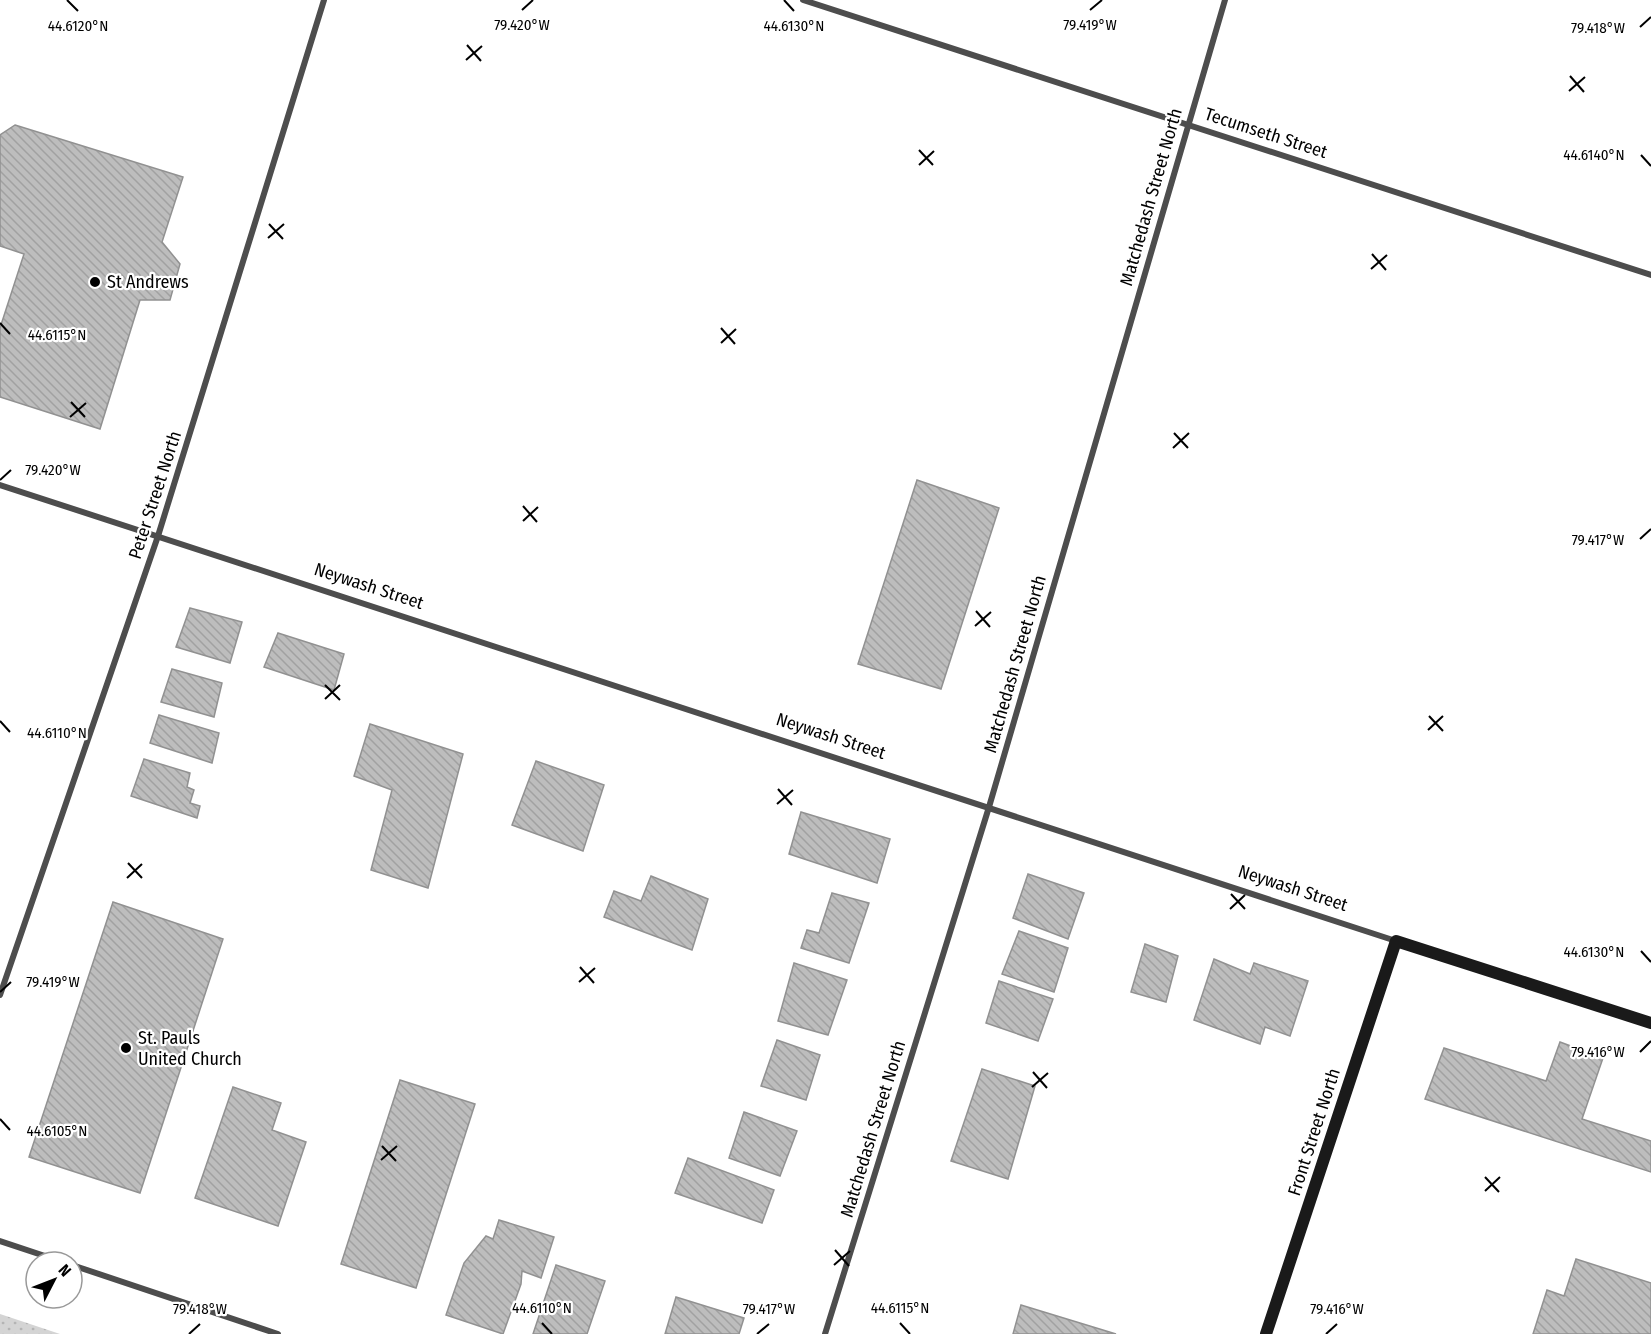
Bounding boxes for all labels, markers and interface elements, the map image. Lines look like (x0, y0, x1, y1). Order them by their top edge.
text: 79.420°W (494, 16, 550, 34)
text: 79.419°W (1063, 16, 1117, 34)
text: 44.6120°N (48, 17, 108, 35)
text: 44.6130°N (764, 17, 824, 35)
text: 79.418°W (1571, 19, 1625, 37)
street label: Tecumseth Street (1202, 103, 1330, 163)
street label: Matchedash Street North (1115, 106, 1187, 288)
text: 44.6140°N (1563, 146, 1625, 164)
place label: St Andrews (107, 271, 189, 293)
marker: St Andrews (88, 275, 102, 289)
text: 44.6115°N (28, 326, 86, 344)
street label: Peter Street North (124, 428, 186, 562)
text: 79.420°W (25, 461, 81, 479)
text: 79.417°W (1572, 531, 1624, 549)
street label: Neywash Street (312, 558, 427, 614)
street label: Matchedash Street North (979, 573, 1051, 755)
street label: Neywash Street (774, 708, 889, 764)
text: 44.6110°N (27, 724, 87, 742)
street label: Neywash Street (1236, 860, 1351, 916)
text: 44.6130°N (1564, 943, 1624, 961)
text: 79.419°W (26, 973, 80, 991)
place label: St. Pauls United Church (138, 1027, 242, 1070)
street label: Matchedash Street North (836, 1038, 910, 1220)
marker: St. Pauls United Church (119, 1041, 133, 1055)
text: 79.416°W (1571, 1043, 1625, 1061)
street label: Front Street North (1283, 1066, 1345, 1198)
text: 44.6105°N (27, 1122, 87, 1140)
north arrow (24, 1250, 84, 1310)
text: N (55, 1260, 75, 1280)
text: 44.6110°N (512, 1299, 572, 1317)
text: 44.6115°N (871, 1299, 929, 1317)
text: 79.418°W (173, 1300, 227, 1318)
text: 79.417°W (743, 1300, 795, 1318)
text: 79.416°W (1310, 1300, 1364, 1318)

